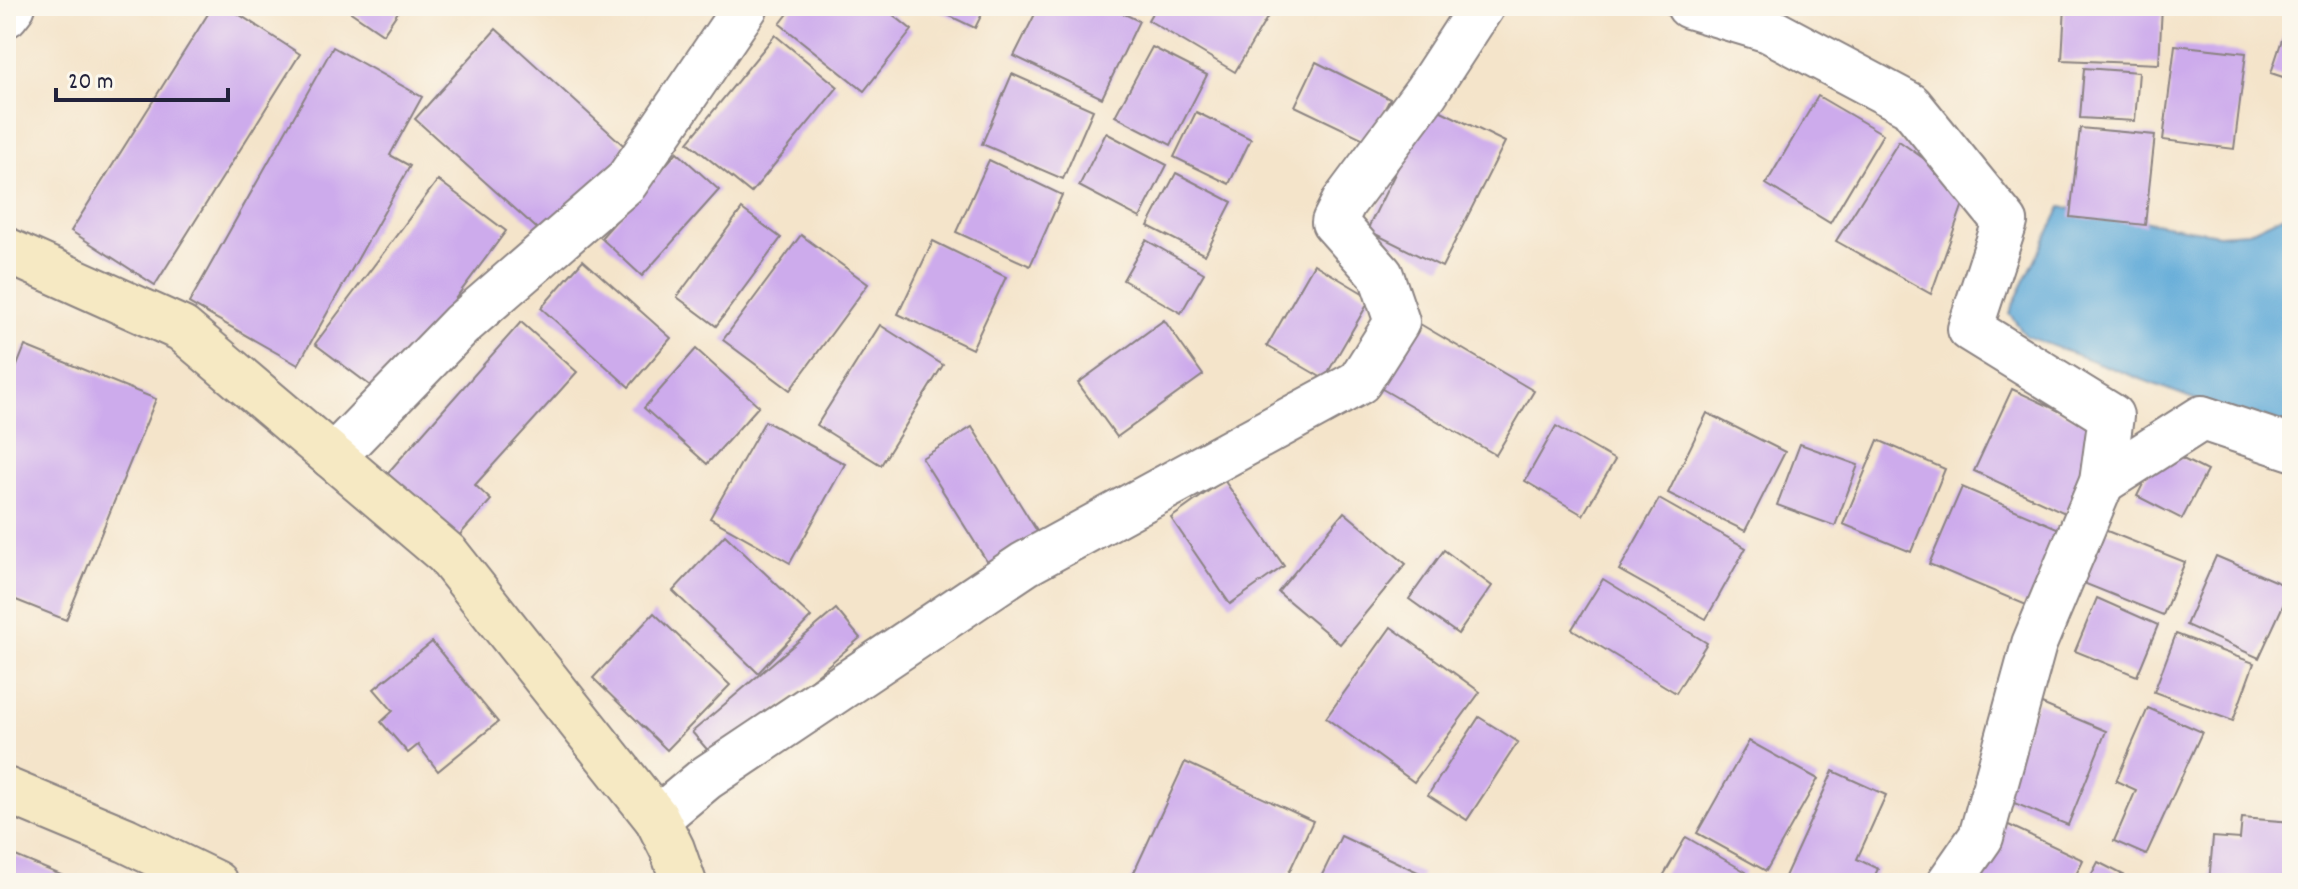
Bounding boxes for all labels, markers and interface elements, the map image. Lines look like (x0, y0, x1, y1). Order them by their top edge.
scale bar (56, 52, 228, 102)
text: 20 m (68, 66, 114, 100)

